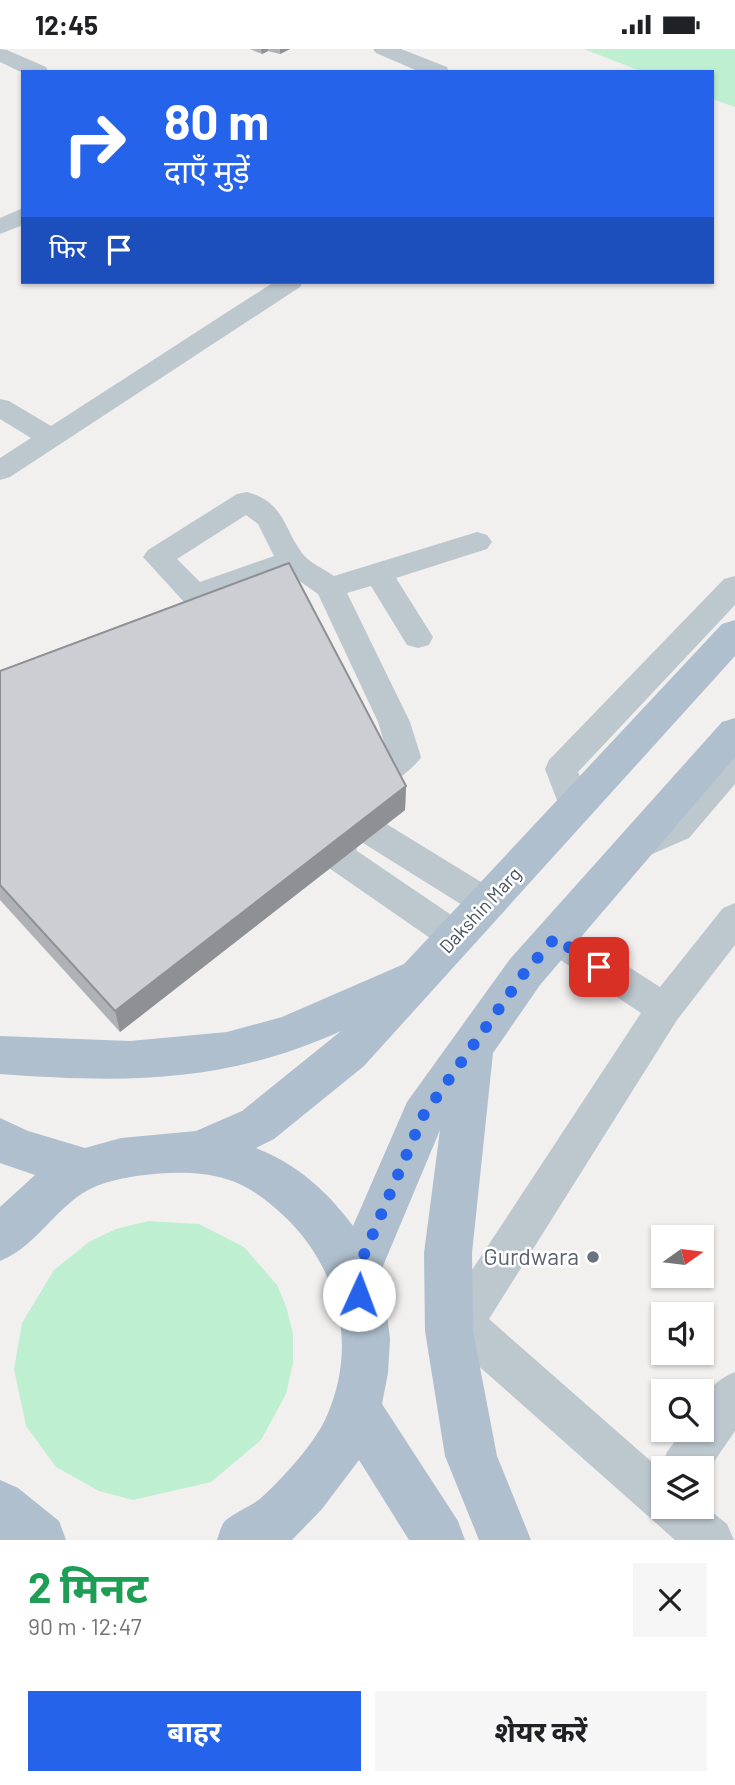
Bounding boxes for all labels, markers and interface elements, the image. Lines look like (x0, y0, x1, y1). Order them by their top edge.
text: 12:45 (35, 9, 98, 40)
text: 80 m (164, 91, 269, 150)
icon: right (49, 98, 140, 189)
text: दाएँ मुड़ें (164, 151, 250, 189)
icon: arrive (100, 231, 138, 269)
text: फिर (49, 232, 86, 263)
street label: Dakshin Marg (434, 862, 525, 957)
pin (569, 937, 629, 997)
icon: arrive (580, 948, 618, 986)
north arrow (651, 1225, 714, 1288)
map controls (651, 1225, 714, 1519)
place label: Gurdwara (484, 1242, 579, 1270)
marker: Gurdwara (585, 1249, 601, 1265)
position arrow (322, 1258, 396, 1332)
button: sound (651, 1302, 714, 1365)
button: search (651, 1379, 714, 1442)
button: layers (651, 1456, 714, 1519)
text: 2 मिनट (28, 1561, 148, 1611)
button: close (633, 1563, 707, 1637)
text: 90 m · 12:47 (28, 1612, 142, 1640)
button: बाहर (28, 1691, 361, 1771)
button: शेयर करें (375, 1691, 707, 1771)

